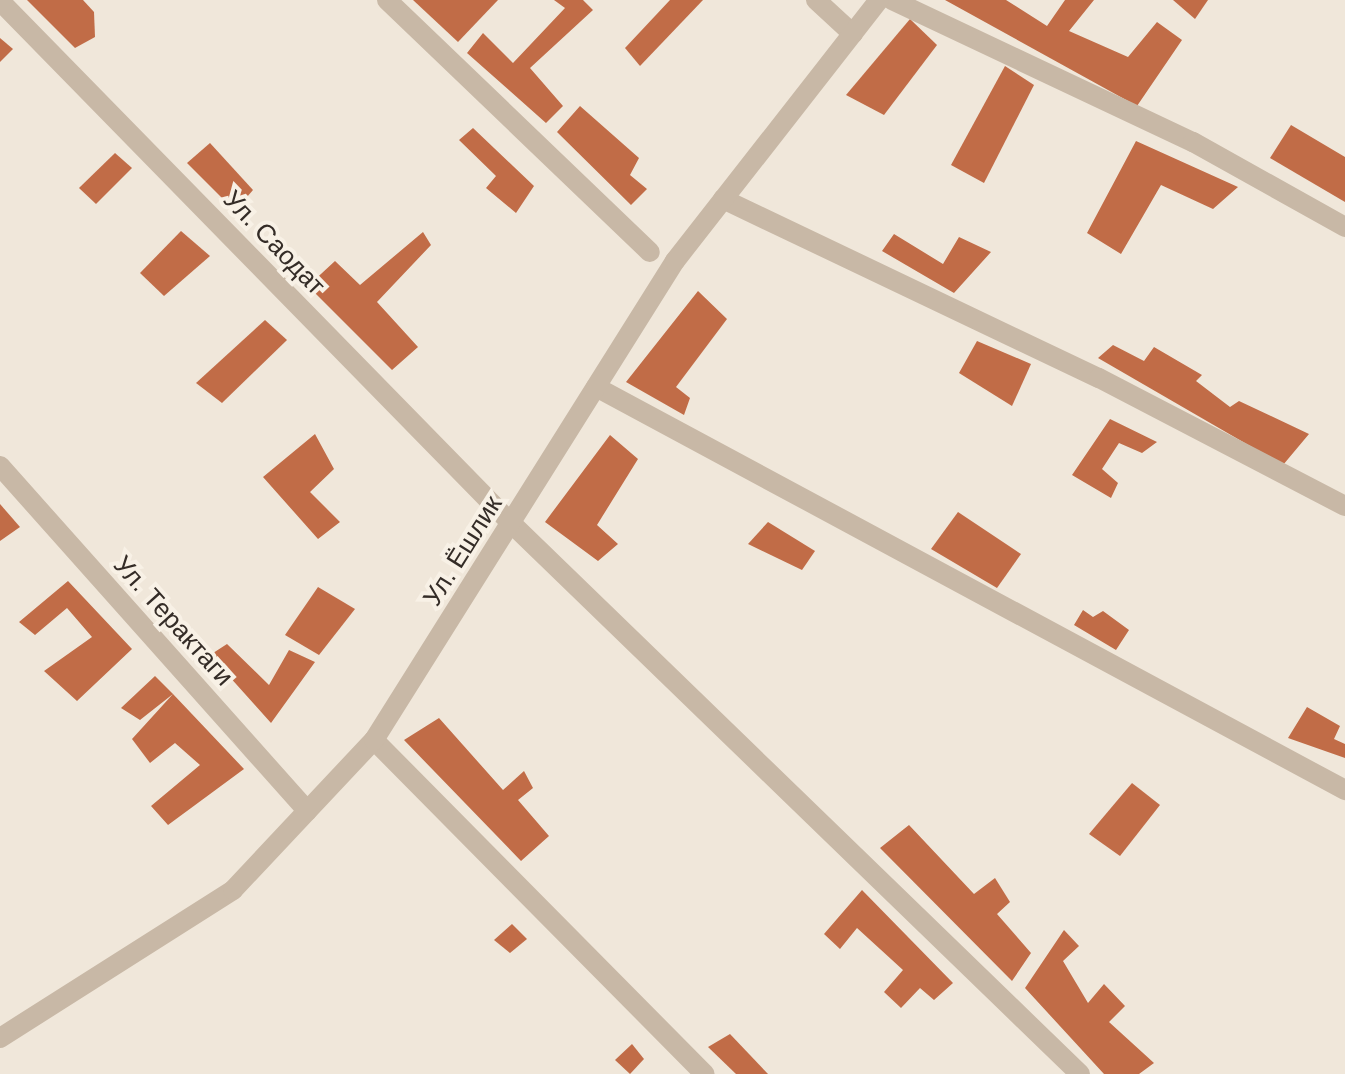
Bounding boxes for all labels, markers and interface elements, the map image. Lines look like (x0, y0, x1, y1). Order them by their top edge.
street label: Ул. Саодат (217, 184, 331, 302)
street label: Ул. Ёшлик (417, 490, 509, 612)
street label: Ул. Терактаги (107, 550, 239, 692)

